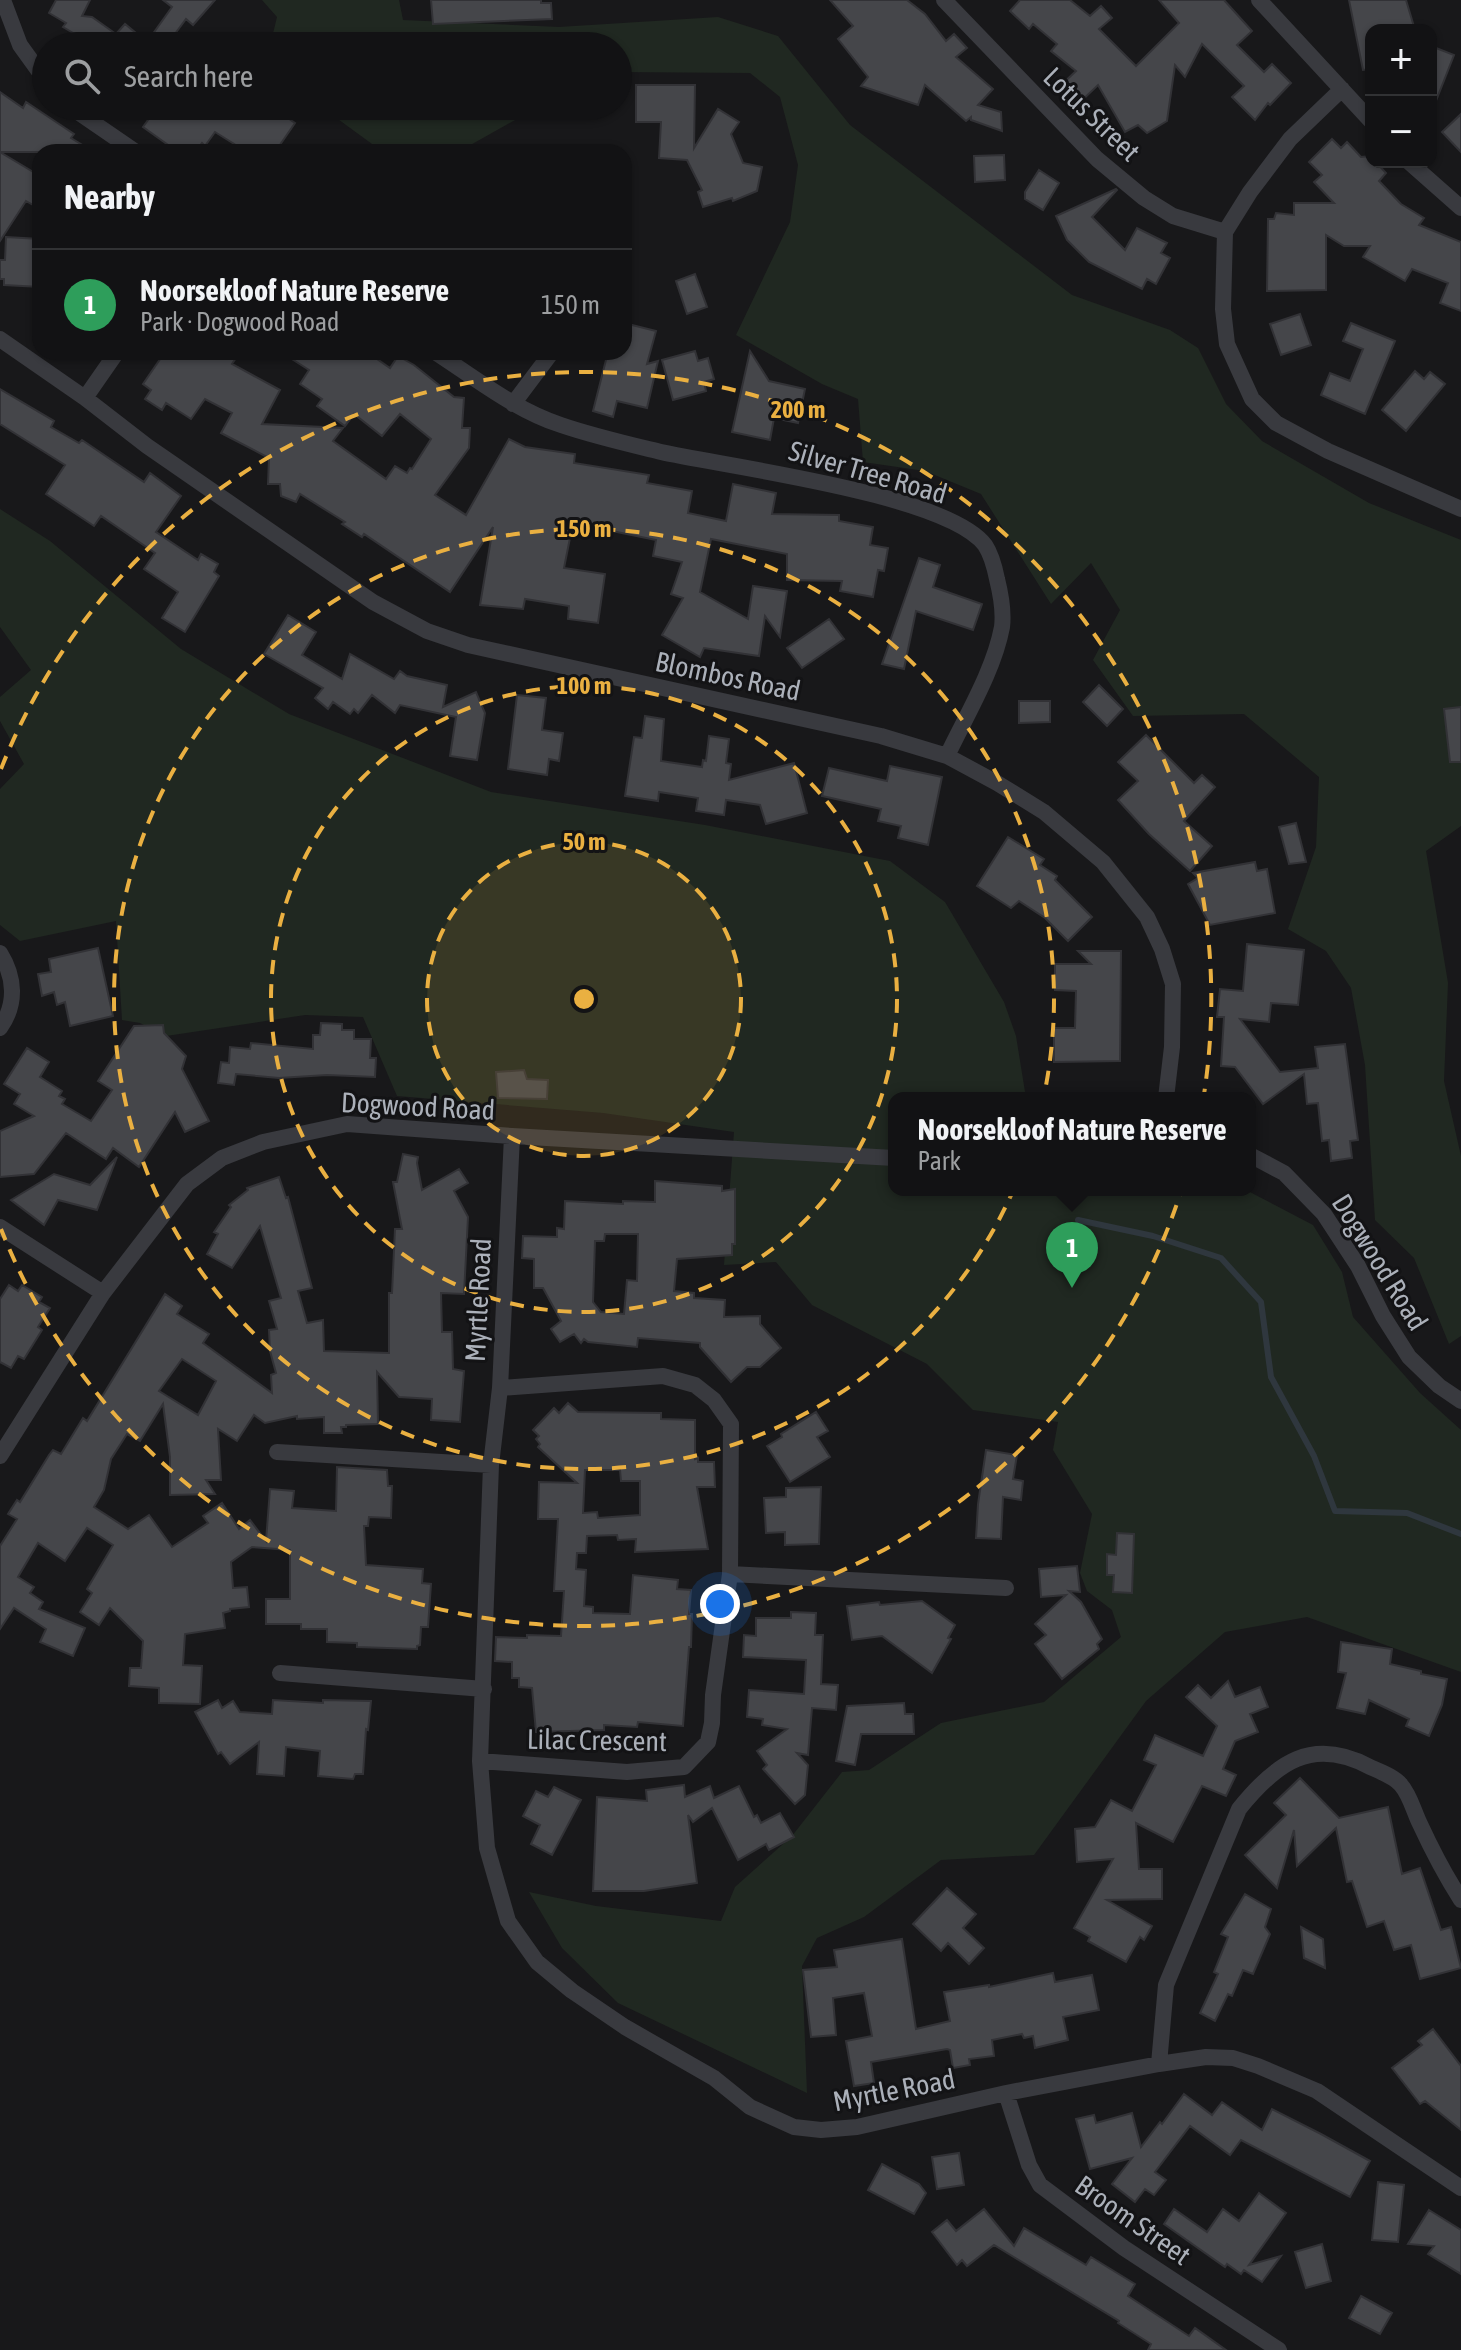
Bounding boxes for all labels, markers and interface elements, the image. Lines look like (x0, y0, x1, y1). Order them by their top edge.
map controls (1365, 24, 1437, 168)
button: + (1365, 24, 1437, 96)
search box (32, 32, 632, 120)
icon: search (60, 54, 104, 98)
text: Search here (124, 59, 253, 93)
street label: Lotus Street (1037, 61, 1147, 167)
button: − (1365, 96, 1437, 168)
text: Nearby (64, 177, 155, 216)
text: Noorsekloof Nature Reserve (140, 273, 449, 307)
text: 1 (84, 290, 96, 320)
text: 150 m (541, 290, 600, 320)
text: Park · Dogwood Road (140, 307, 339, 337)
text: 200 m (771, 396, 825, 423)
street label: Silver Tree Road (785, 434, 951, 510)
text: 150 m (557, 515, 611, 542)
street label: Blombos Road (653, 645, 803, 707)
text: 100 m (557, 672, 611, 699)
text: 50 m (562, 828, 606, 855)
centre of rings (570, 985, 598, 1013)
street label: Dogwood Road (340, 1086, 496, 1126)
popup (888, 1092, 1256, 1196)
text: Noorsekloof Nature Reserve (917, 1112, 1227, 1146)
text: Park (917, 1146, 961, 1176)
street label: Dogwood Road (1326, 1188, 1434, 1336)
pin: 1 (1046, 1222, 1098, 1288)
street label: Myrtle Road (459, 1238, 497, 1362)
your location (700, 1584, 740, 1624)
street label: Lilac Crescent (527, 1723, 667, 1757)
street label: Myrtle Road (830, 2063, 958, 2117)
street label: Broom Street (1069, 2169, 1197, 2271)

